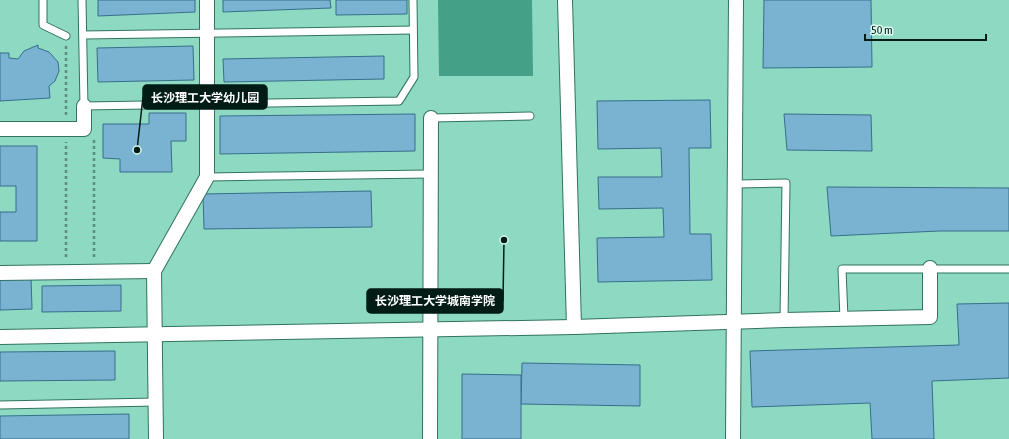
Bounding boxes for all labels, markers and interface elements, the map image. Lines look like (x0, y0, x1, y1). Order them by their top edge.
scale bar (865, 16, 986, 42)
text: 50 m (871, 23, 893, 37)
callout: 长沙理工大学幼儿园 (143, 85, 267, 109)
text: 长沙理工大学幼儿园 (151, 91, 259, 105)
callout: 长沙理工大学城南学院 (367, 289, 503, 313)
text: 长沙理工大学城南学院 (375, 294, 495, 308)

